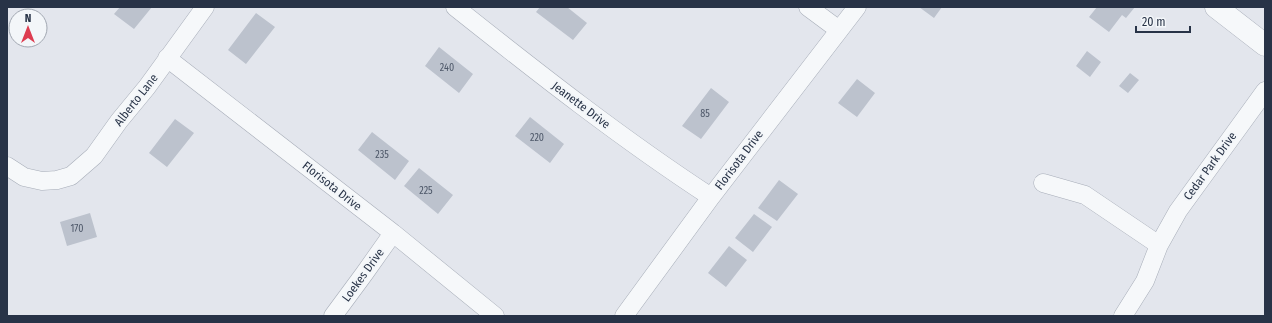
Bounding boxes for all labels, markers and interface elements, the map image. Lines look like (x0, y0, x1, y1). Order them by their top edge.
north arrow (8, 8, 48, 48)
scale bar (1136, 8, 1190, 34)
text: N (25, 12, 31, 25)
text: 20 m (1142, 15, 1166, 29)
house number: 240 (440, 62, 454, 74)
street label: Alberto Lane (111, 71, 161, 129)
street label: Jeanette Drive (549, 79, 613, 131)
house number: 85 (700, 108, 710, 120)
street label: Florisota Drive (712, 127, 766, 193)
street label: Cedar Park Drive (1181, 129, 1239, 203)
house number: 220 (530, 132, 544, 144)
house number: 235 (375, 149, 389, 161)
street label: Florisota Drive (300, 159, 364, 213)
house number: 225 (419, 185, 433, 197)
house number: 170 (70, 223, 84, 235)
street label: Loekes Drive (339, 246, 387, 304)

